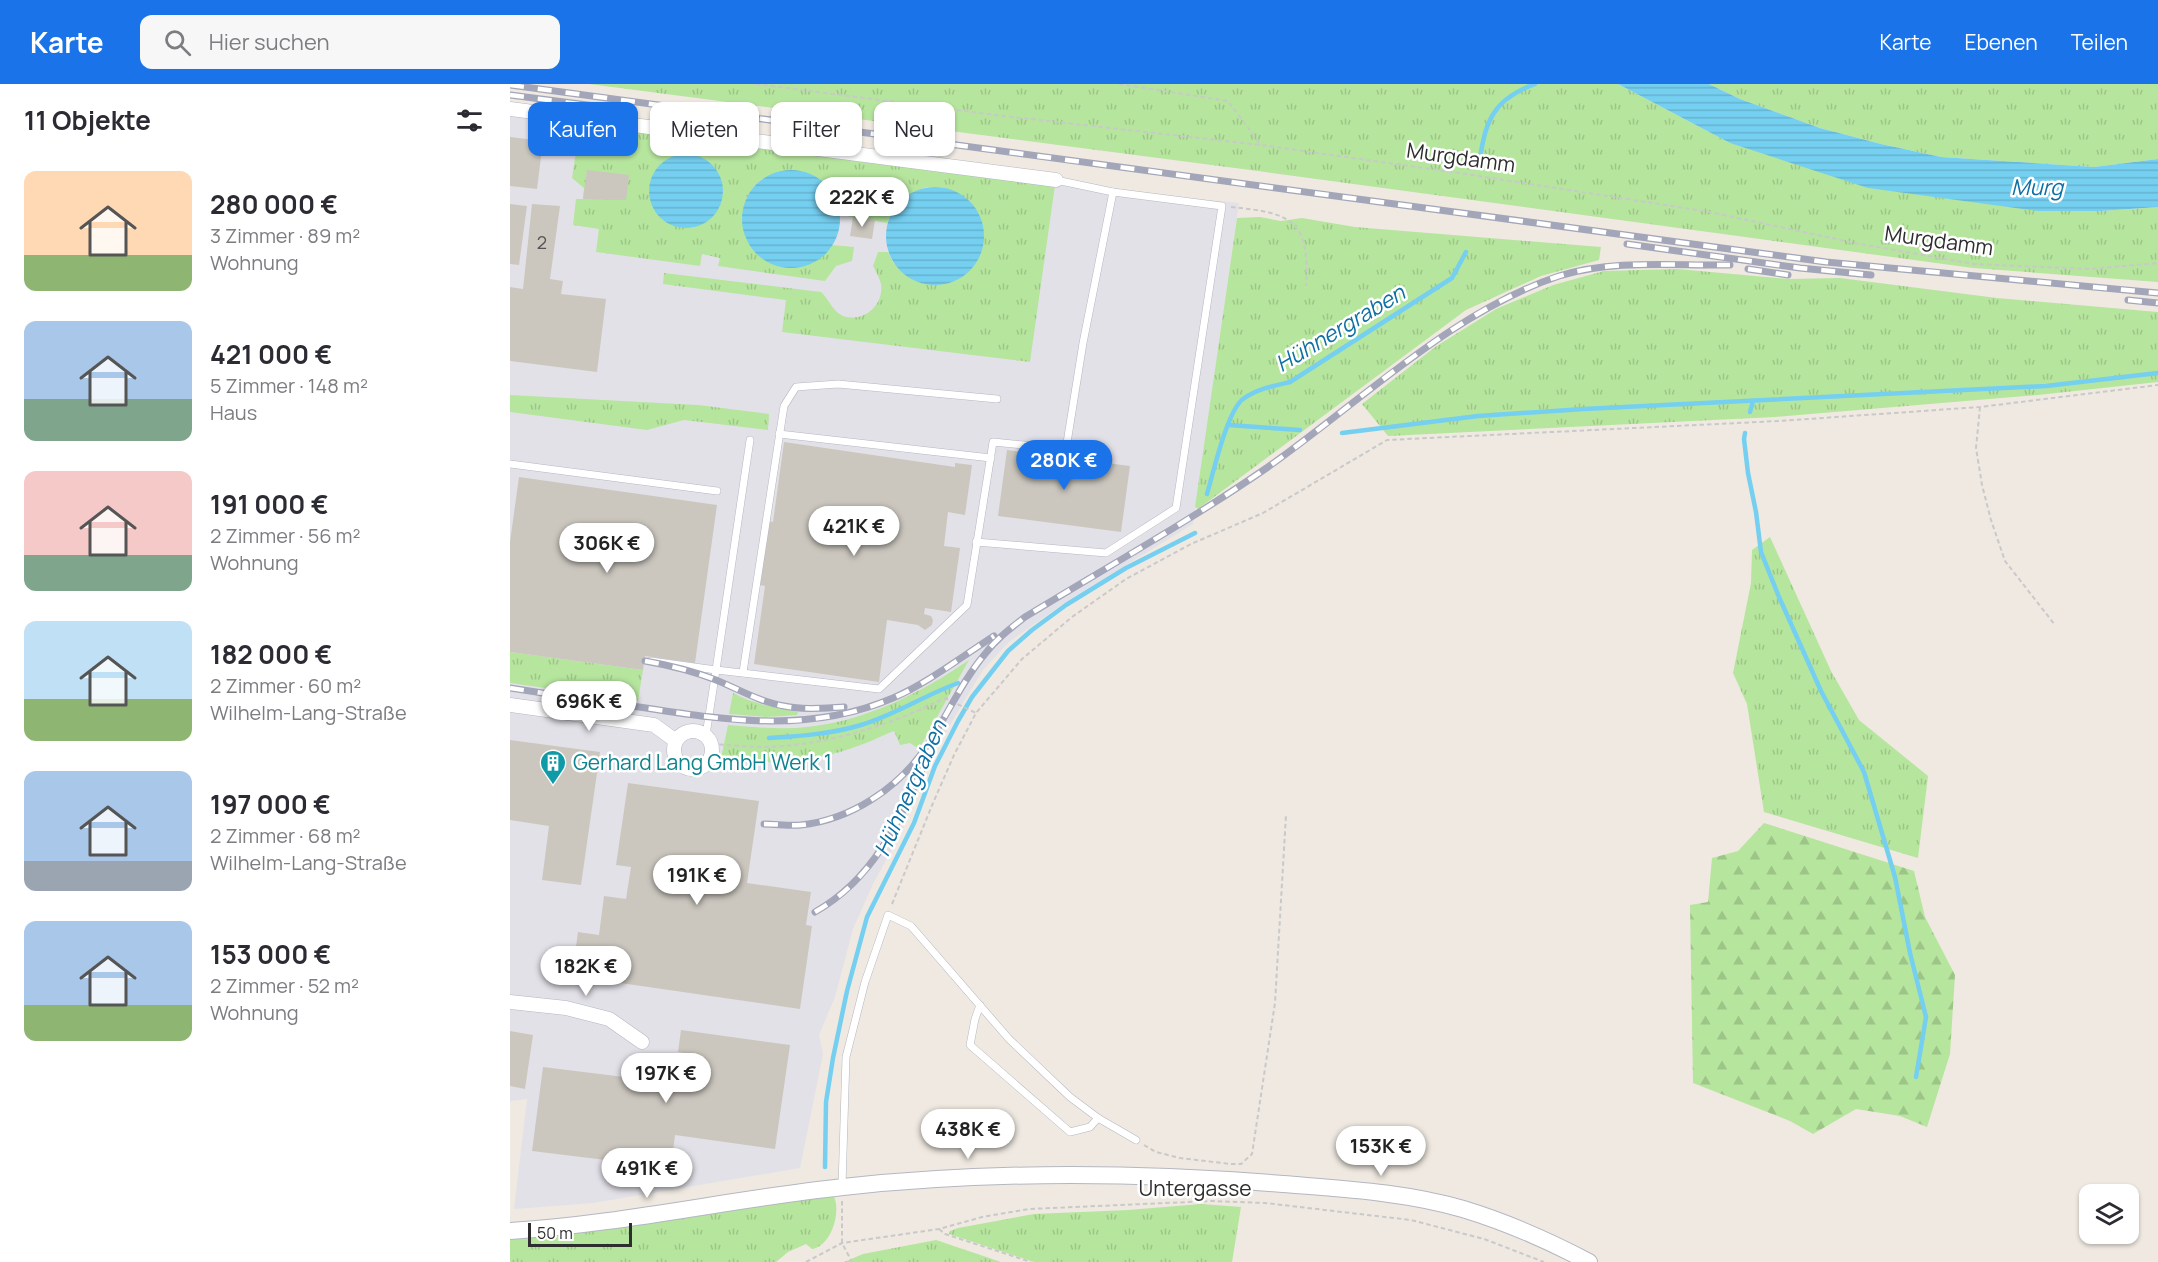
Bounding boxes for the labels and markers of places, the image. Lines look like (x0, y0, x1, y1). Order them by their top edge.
pin: 222K € (813, 177, 911, 228)
pin: 280K € (1015, 440, 1113, 491)
pin: 421K € (805, 506, 903, 557)
pin: 306K € (558, 523, 656, 574)
pin: 696K € (540, 681, 638, 732)
building icon: Gerhard Lang GmbH Werk 1 (538, 748, 568, 786)
place label: Gerhard Lang GmbH Werk 1 (573, 748, 832, 776)
pin: 191K € (648, 855, 746, 906)
pin: 182K € (537, 946, 635, 997)
pin: 197K € (617, 1053, 715, 1104)
pin: 438K € (919, 1109, 1017, 1160)
pin: 153K € (1332, 1126, 1430, 1177)
pin: 491K € (598, 1148, 696, 1199)

